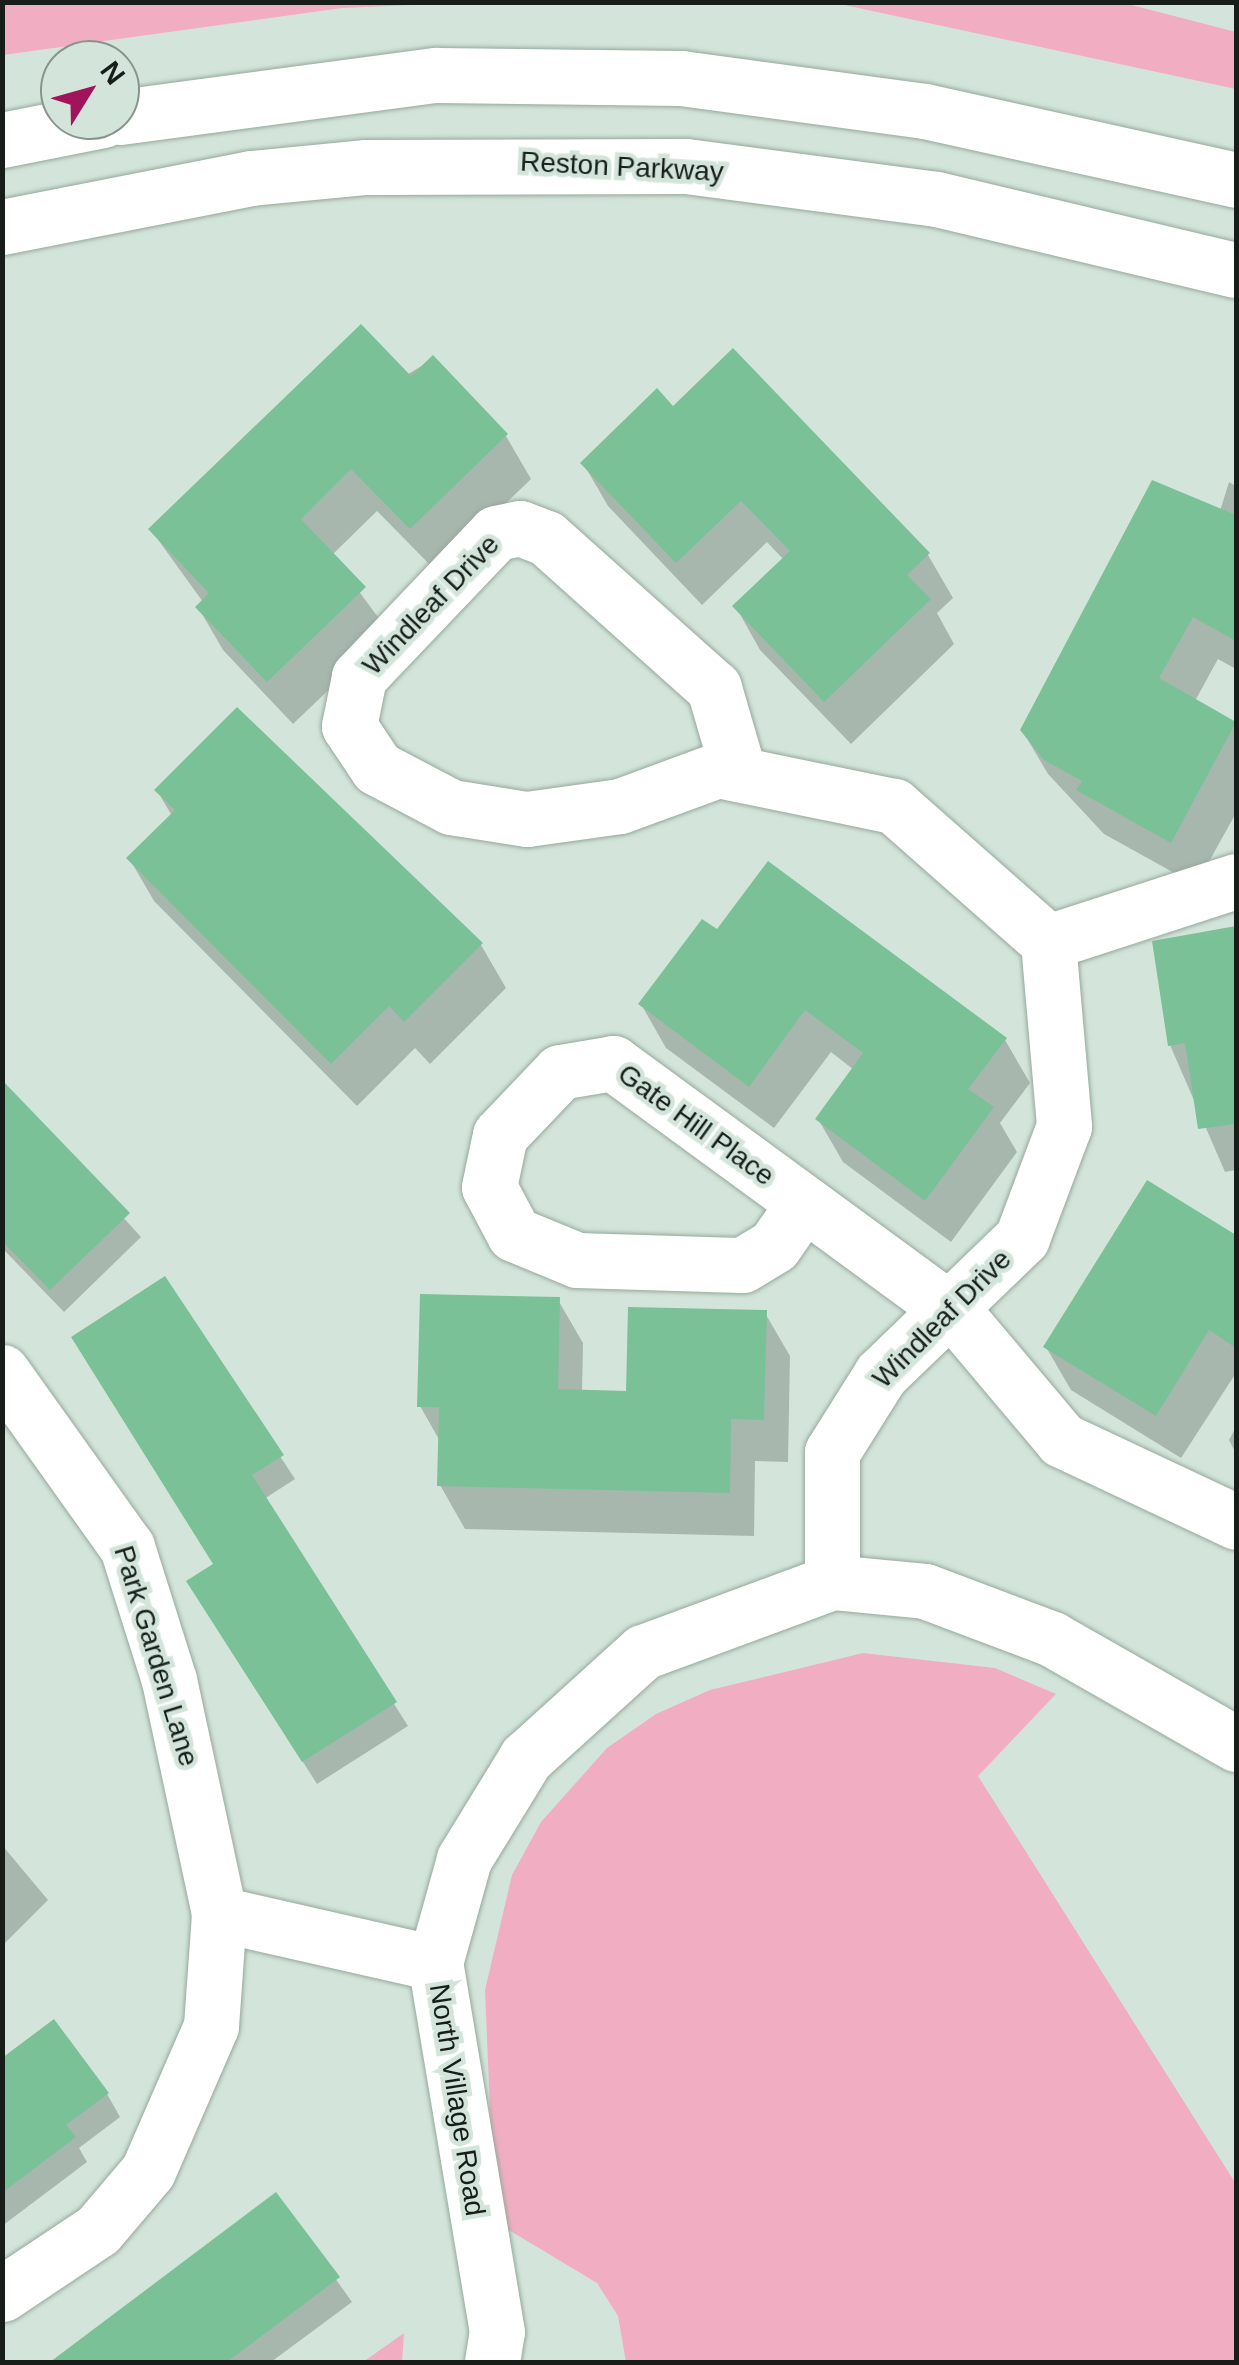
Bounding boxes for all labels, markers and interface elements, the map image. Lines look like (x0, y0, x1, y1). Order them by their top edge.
north arrow (40, 40, 140, 140)
text: N (94, 55, 131, 90)
street label: Reston Parkway (519, 145, 725, 189)
street label: Windleaf Drive (356, 528, 506, 682)
street label: Gate Hill Place (611, 1057, 781, 1193)
street label: Windleaf Drive (866, 1243, 1018, 1395)
street label: Park Garden Lane (106, 1542, 206, 1770)
street label: North Village Road (422, 1982, 492, 2218)

